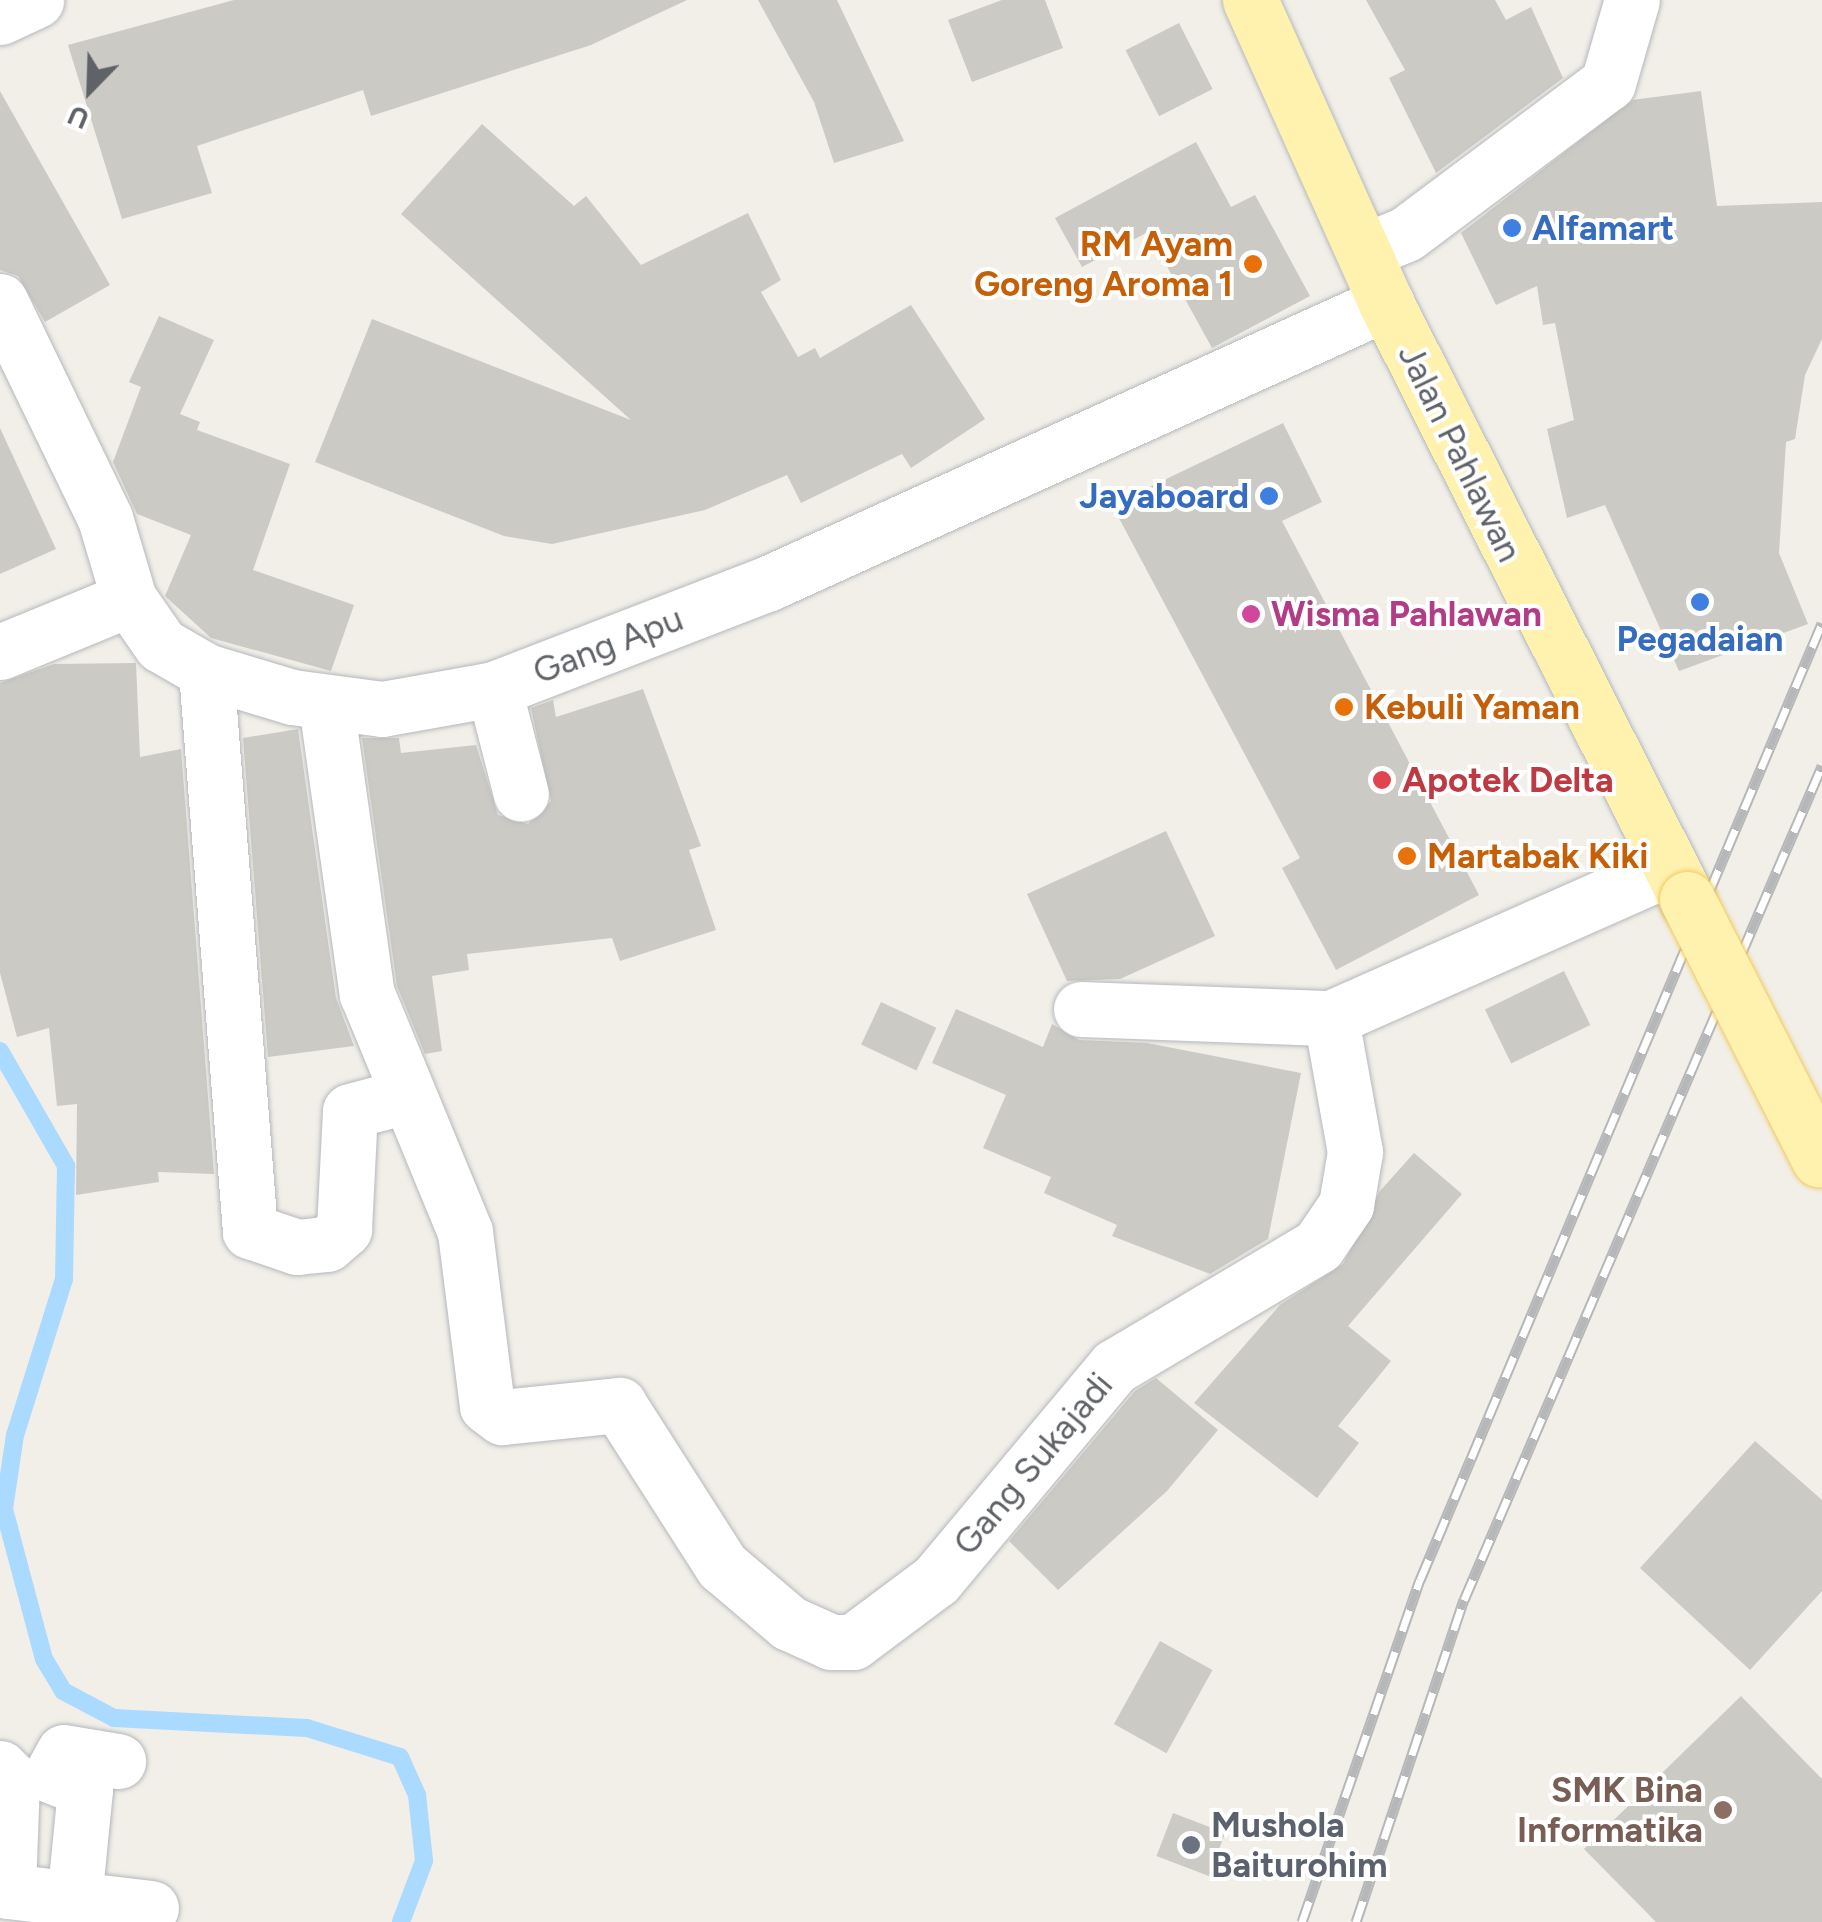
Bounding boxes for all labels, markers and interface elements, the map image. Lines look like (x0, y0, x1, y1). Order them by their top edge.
north arrow (40, 40, 140, 140)
text: U (63, 98, 94, 137)
place label: Alfamart (1532, 207, 1674, 249)
marker: Alfamart (1501, 217, 1523, 239)
place label: RM Ayam Goreng Aroma 1 (974, 223, 1233, 305)
marker: RM Ayam Goreng Aroma 1 (1242, 253, 1264, 275)
street label: Jalan Pahlawan (1389, 337, 1531, 569)
place label: Jayaboard (1079, 475, 1249, 517)
marker: Jayaboard (1258, 485, 1280, 507)
marker: Pegadaian (1689, 591, 1711, 613)
place label: Wisma Pahlawan (1271, 593, 1542, 635)
street label: Gang Apu (527, 597, 689, 693)
marker: Wisma Pahlawan (1240, 603, 1262, 625)
place label: Pegadaian (1616, 618, 1784, 660)
place label: Kebuli Yaman (1364, 686, 1580, 728)
marker: Kebuli Yaman (1333, 696, 1355, 718)
place label: Apotek Delta (1402, 759, 1614, 801)
marker: Apotek Delta (1371, 769, 1393, 791)
place label: Martabak Kiki (1427, 835, 1648, 877)
marker: Martabak Kiki (1396, 845, 1418, 867)
street label: Gang Sukajadi (945, 1365, 1121, 1563)
place label: SMK Bina Informatika (1517, 1769, 1703, 1851)
marker: SMK Bina Informatika (1712, 1799, 1734, 1821)
place label: Mushola Baiturohim (1211, 1804, 1387, 1886)
marker: Mushola Baiturohim (1180, 1834, 1202, 1856)

